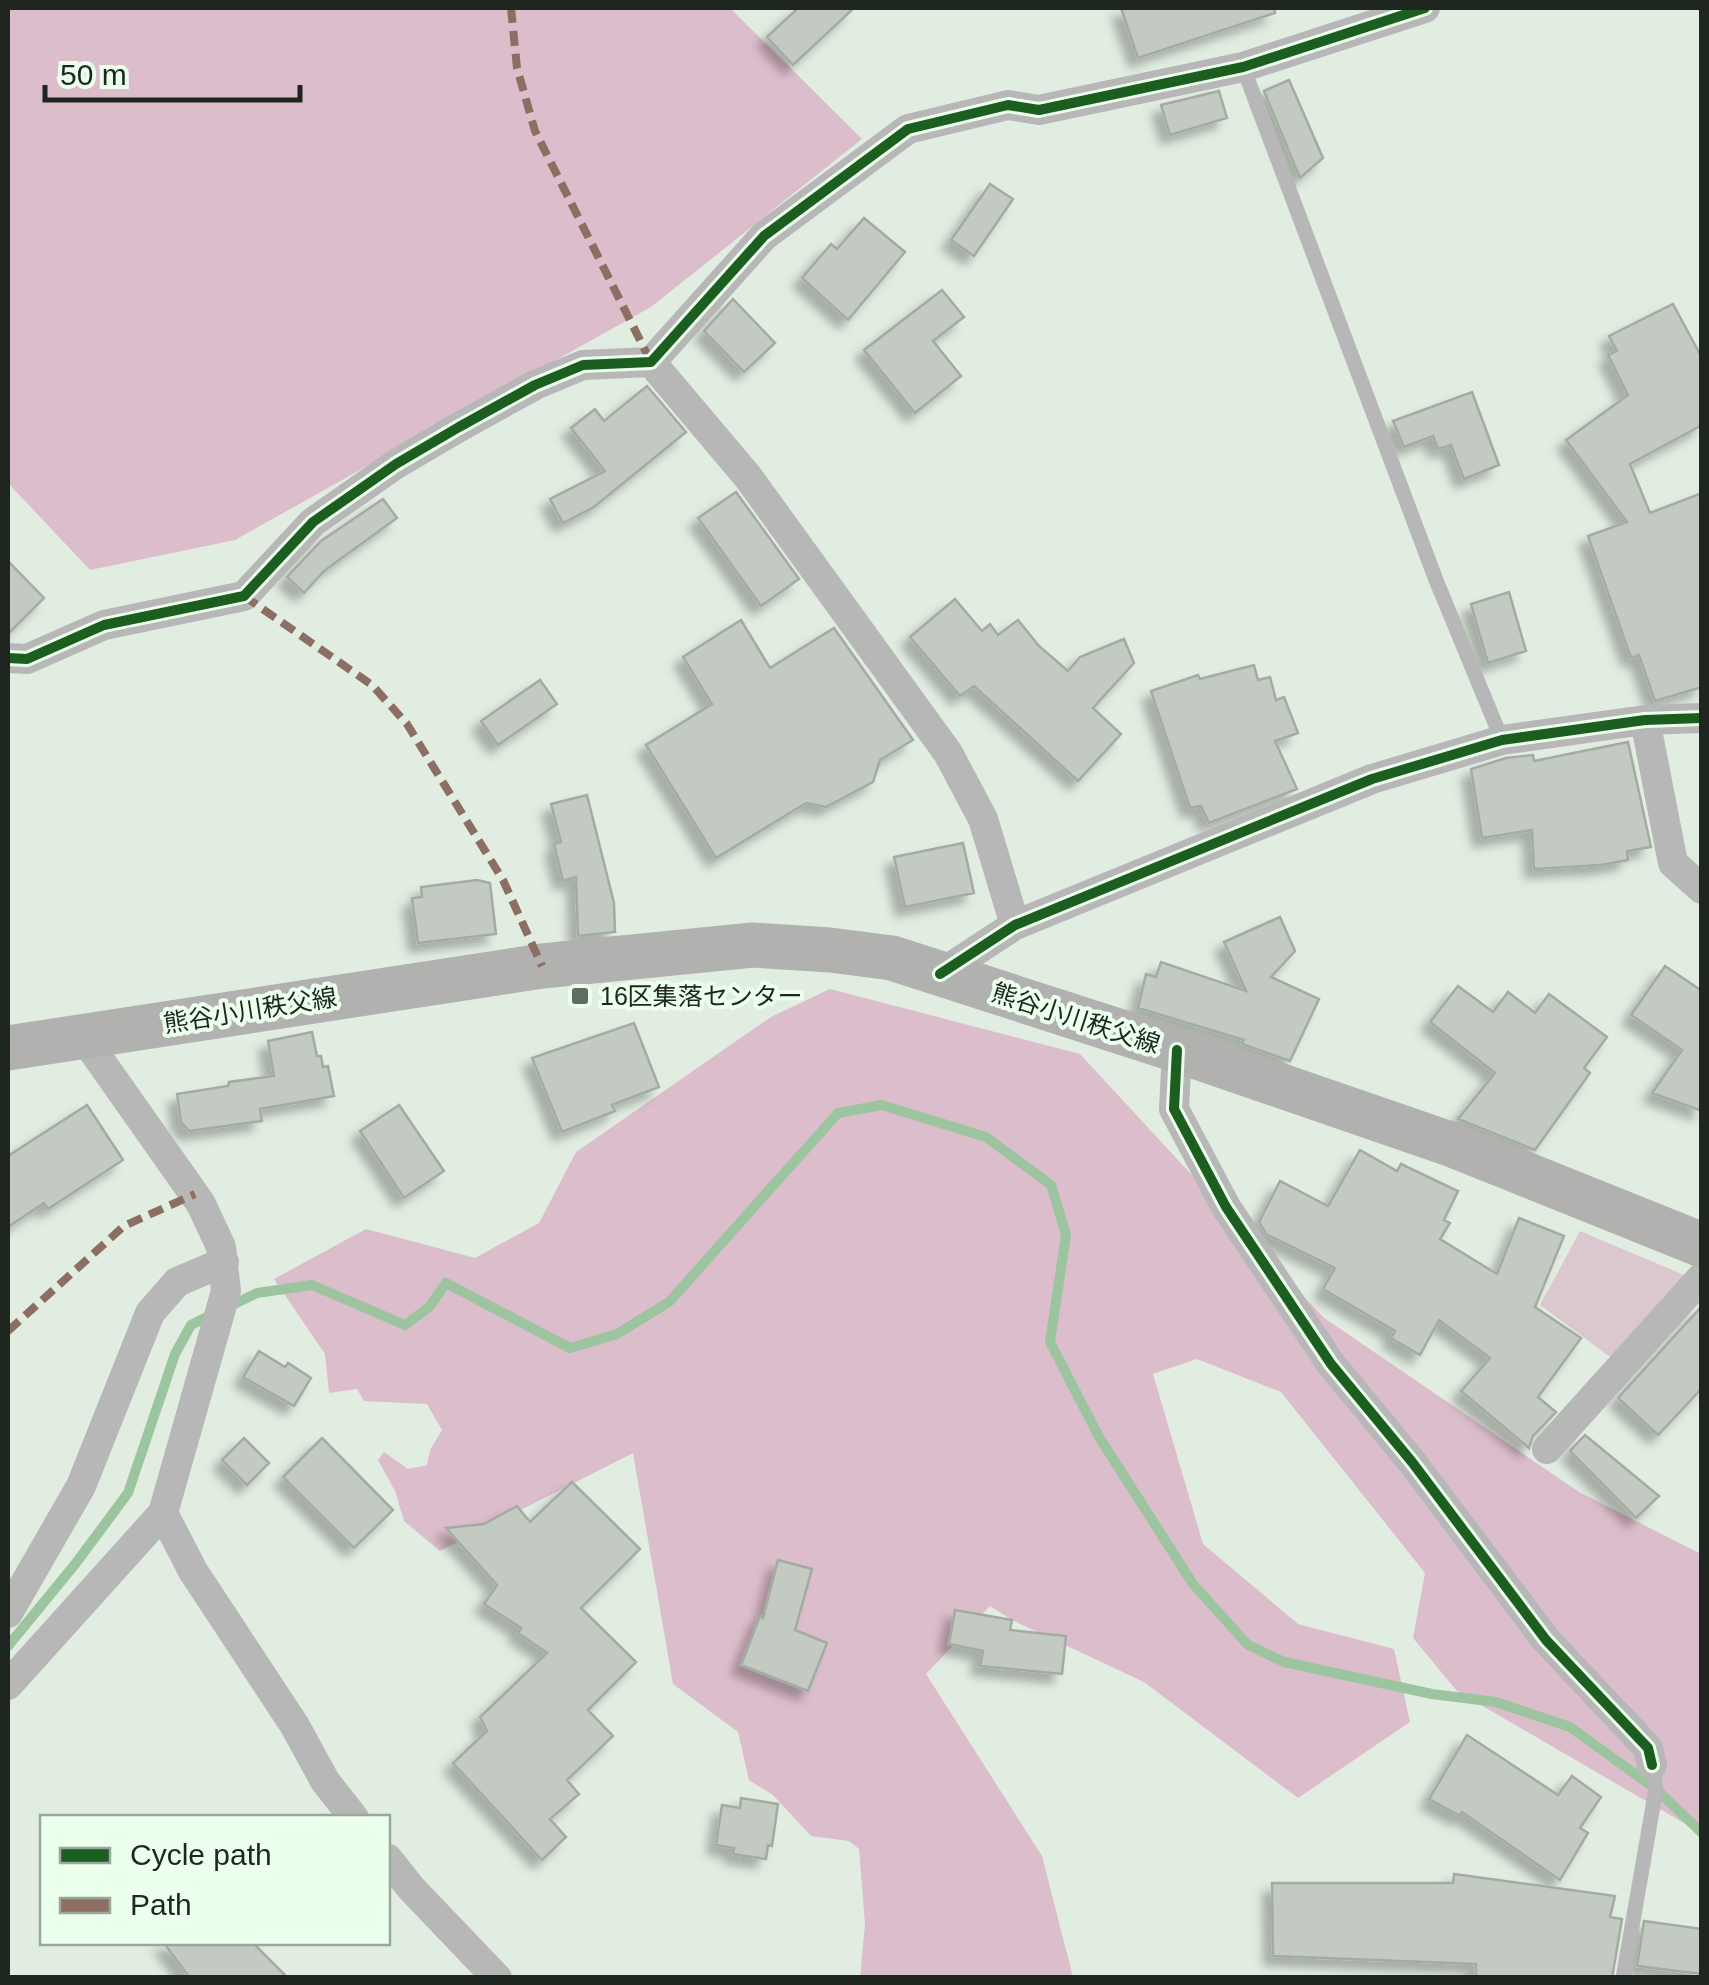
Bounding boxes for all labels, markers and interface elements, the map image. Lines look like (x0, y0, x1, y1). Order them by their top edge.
scale bar (45, 40, 300, 102)
text: 50 m (60, 58, 127, 91)
street label: 熊谷小川秩父線 (988, 978, 1164, 1058)
street label: 熊谷小川秩父線 (161, 982, 339, 1038)
place label: 16区集落センター (600, 982, 803, 1010)
marker: 16区集落センター (569, 985, 591, 1007)
legend (40, 1815, 390, 1945)
text: Cycle path (130, 1838, 272, 1871)
text: Path (130, 1888, 192, 1921)

